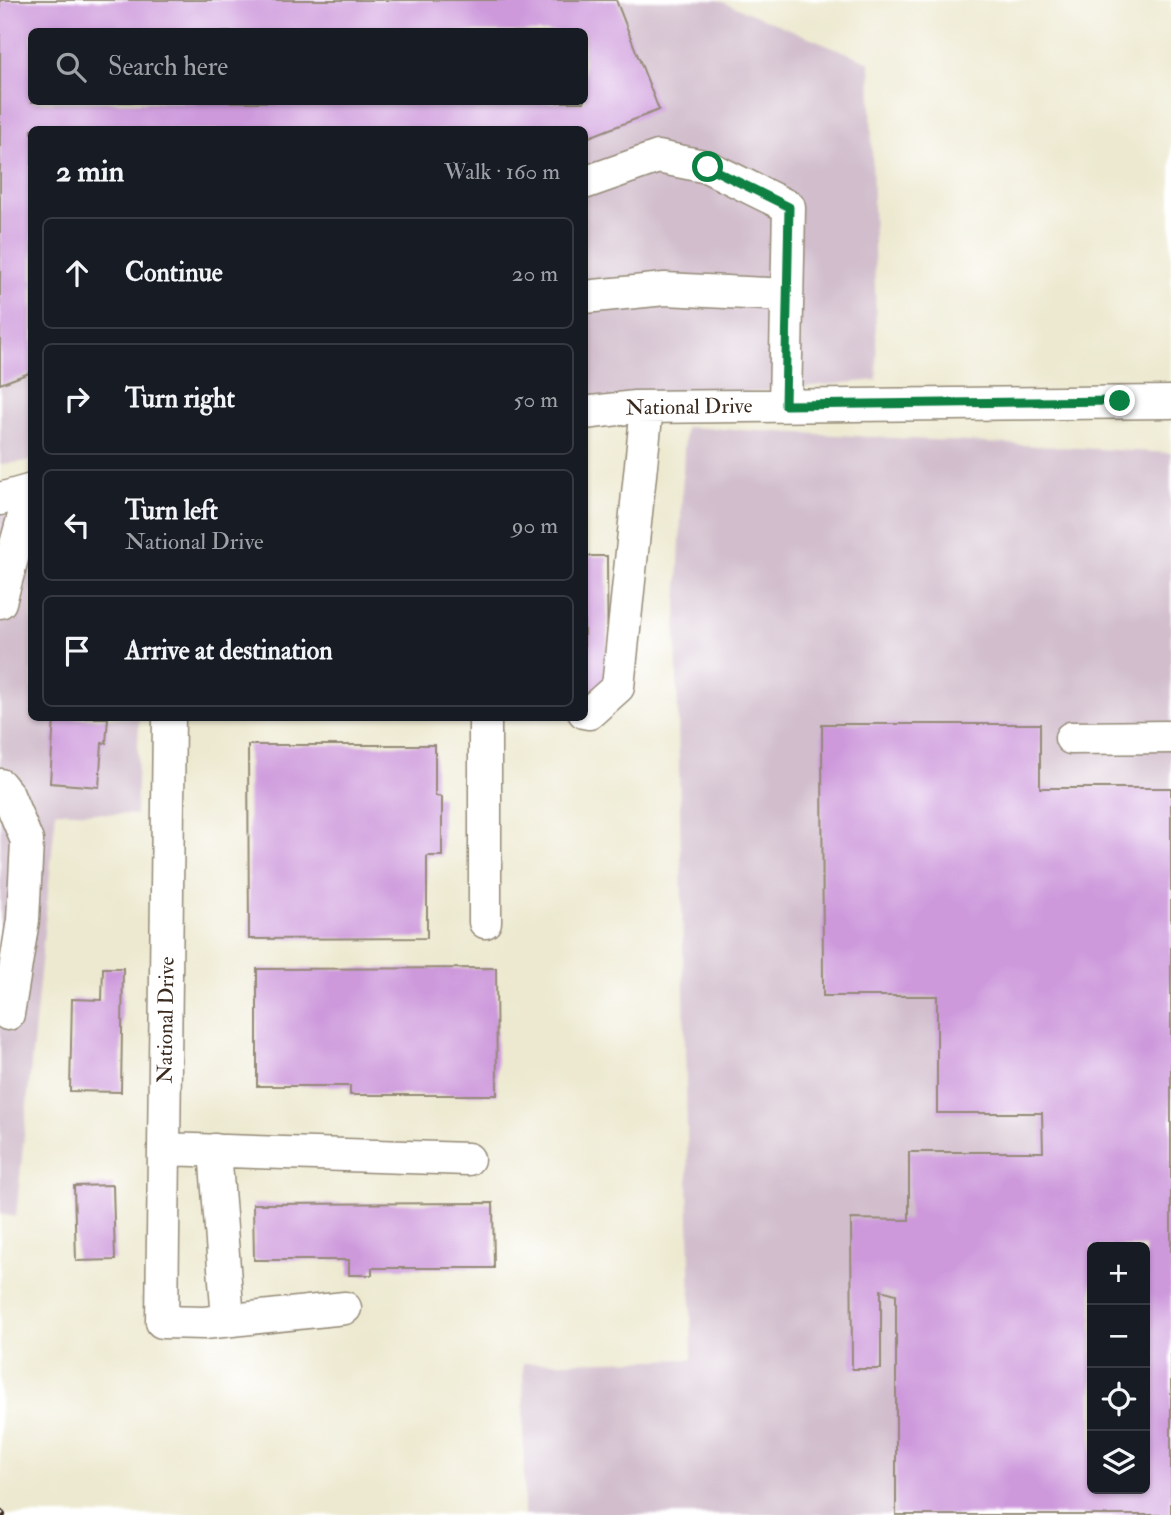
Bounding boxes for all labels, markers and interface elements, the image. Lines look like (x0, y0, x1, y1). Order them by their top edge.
search box (28, 28, 588, 105)
icon: search (52, 48, 90, 86)
text: Search here (108, 51, 228, 83)
route start (692, 151, 723, 182)
text: 2 min (56, 153, 124, 190)
text: Walk · 160 m (444, 157, 560, 186)
icon: ahead (58, 254, 96, 292)
text: Continue (125, 257, 223, 289)
text: 20 m (512, 259, 558, 288)
icon: right (58, 380, 96, 418)
text: Turn right (125, 383, 235, 415)
text: 50 m (514, 385, 558, 414)
route end (1104, 385, 1135, 416)
street label: National Drive (625, 392, 753, 422)
text: Turn left (125, 495, 218, 527)
icon: left (58, 506, 96, 544)
text: 90 m (512, 511, 558, 540)
text: National Drive (125, 527, 264, 556)
icon: arrive (58, 632, 96, 670)
text: Arrive at destination (125, 635, 333, 667)
street label: National Drive (151, 956, 181, 1084)
map controls (1087, 1242, 1150, 1494)
button: + (1087, 1242, 1150, 1305)
button: − (1087, 1305, 1150, 1368)
button: locate (1087, 1368, 1150, 1431)
button: layers (1087, 1431, 1150, 1494)

